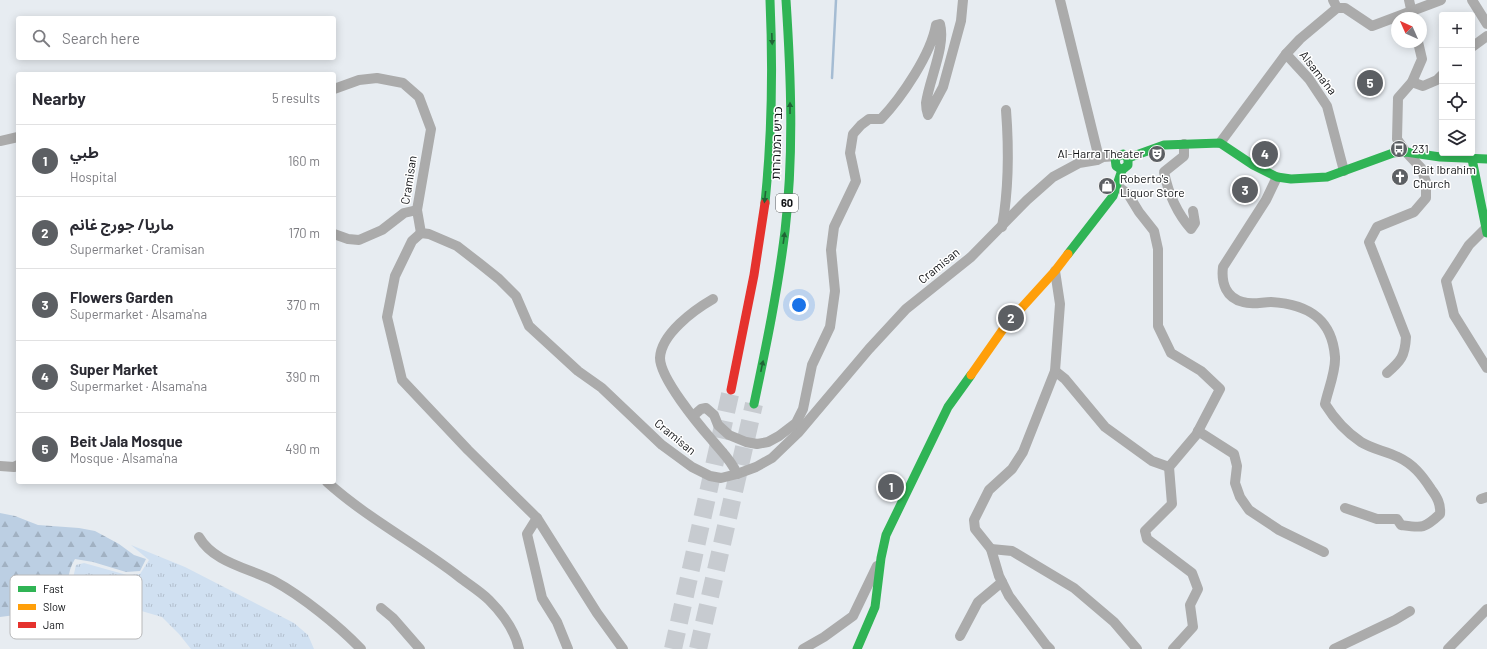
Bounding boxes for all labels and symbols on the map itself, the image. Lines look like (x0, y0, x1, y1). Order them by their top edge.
north arrow (1391, 12, 1427, 48)
one-way arrow (769, 33, 775, 46)
street label: Alsama'na (1297, 48, 1340, 97)
pin: 5 (1357, 68, 1383, 98)
one-way arrow (787, 101, 793, 114)
street label: כביש המנהרות (768, 106, 784, 180)
pin: 4 (1252, 139, 1278, 169)
bus stop icon: 231 (1389, 139, 1409, 159)
place label: 231 (1412, 141, 1429, 155)
theatre icon: Al-Harra Theater (1147, 144, 1167, 164)
place label: Al-Harra Theater (1057, 146, 1145, 160)
street label: Cramisan (397, 154, 419, 205)
place label: Bait Ibrahim Church (1413, 162, 1476, 190)
church icon: Bait Ibrahim Church (1390, 167, 1410, 187)
place label: Roberto's Liquor Store (1120, 171, 1185, 199)
pin: 3 (1232, 175, 1258, 205)
shop icon: Roberto's Liquor Store (1097, 176, 1117, 196)
one-way arrow (762, 191, 769, 203)
road number: 60 (776, 194, 798, 212)
one-way arrow (781, 231, 787, 244)
street label: Cramisan (915, 244, 962, 286)
your location (789, 295, 809, 315)
pin: 2 (998, 303, 1024, 333)
one-way arrow (759, 359, 765, 372)
street label: Cramisan (652, 415, 699, 457)
pin: 1 (878, 472, 904, 502)
legend (10, 575, 142, 639)
text: Fast (43, 582, 64, 595)
text: Slow (43, 600, 66, 613)
text: Jam (43, 618, 64, 631)

